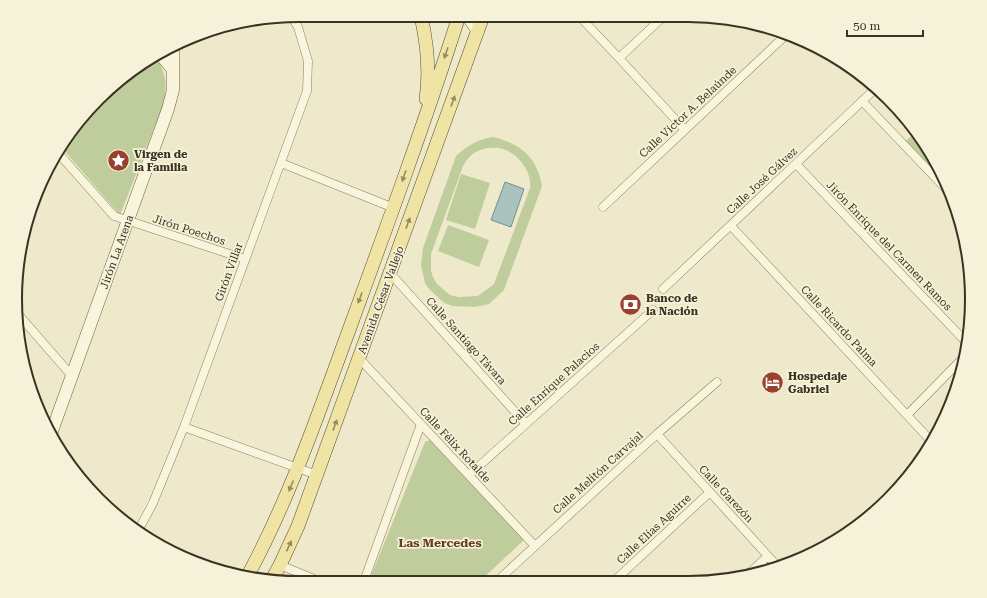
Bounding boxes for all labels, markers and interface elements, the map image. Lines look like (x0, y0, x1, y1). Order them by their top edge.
scale bar (847, 12, 923, 38)
text: 50 m (853, 19, 880, 33)
one-way arrow (443, 47, 449, 59)
street label: Calle Víctor A. Belaúnde (637, 64, 739, 160)
one-way arrow (450, 95, 456, 107)
street label: Calle José Gálvez (724, 145, 800, 217)
place icon: Virgen de la Familia (105, 147, 131, 173)
place label: Virgen de la Familia (134, 148, 188, 174)
one-way arrow (401, 170, 407, 182)
street label: Jirón Enrique del Carmen Ramos (824, 179, 954, 313)
street label: Jirón Poechos (151, 212, 227, 248)
street label: Jirón La Arena (98, 213, 136, 291)
one-way arrow (406, 217, 412, 229)
street label: Girón Villar (212, 240, 246, 303)
street label: Avenida César Vallejo (355, 244, 407, 356)
street label: Calle Ricardo Palma (798, 283, 880, 369)
bank icon: Banco de la Nación (617, 291, 643, 317)
place label: Banco de la Nación (646, 292, 699, 318)
one-way arrow (357, 293, 363, 305)
street label: Calle Santiago Távara (423, 295, 509, 387)
street label: Calle Enrique Palacios (506, 340, 602, 428)
hotel icon: Hospedaje Gabriel (760, 369, 786, 395)
place label: Hospedaje Gabriel (788, 370, 848, 396)
street label: Calle Félix Rotalde (417, 405, 493, 485)
one-way arrow (332, 418, 338, 430)
street label: Calle Melitón Carvajal (550, 429, 646, 517)
street label: Calle Garezón (696, 463, 756, 525)
one-way arrow (287, 480, 293, 492)
street label: Calle Elías Aguirre (614, 491, 694, 567)
district label: Las Mercedes (398, 536, 482, 550)
one-way arrow (286, 540, 292, 552)

